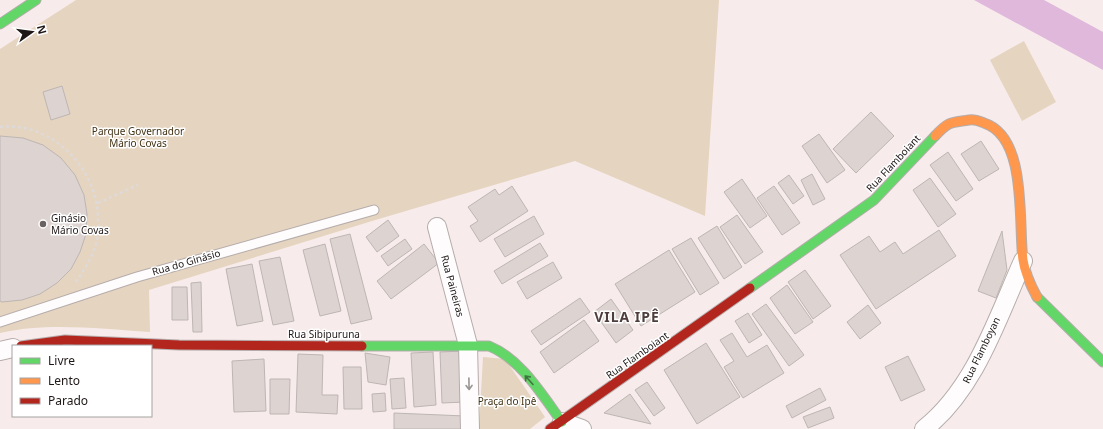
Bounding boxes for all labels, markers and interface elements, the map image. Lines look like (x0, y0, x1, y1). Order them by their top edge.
north arrow (12, 12, 52, 52)
text: N (34, 23, 51, 36)
park label: Parque Governador Mário Covas (92, 124, 184, 150)
street label: Rua Flamboiant (863, 131, 923, 195)
place label: Ginásio Mário Covas (51, 211, 109, 237)
marker: Ginásio Mário Covas (38, 219, 48, 229)
street label: Rua do Ginásio (150, 246, 222, 278)
street label: Rua Paineiras (438, 253, 468, 319)
district label: VILA IPÊ (594, 307, 660, 326)
street label: Rua Flamboyan (959, 314, 1003, 386)
street label: Rua Sibipuruna (288, 327, 360, 341)
street label: Rua Flamboiant (603, 328, 671, 382)
legend (12, 345, 152, 417)
text: Livre (48, 352, 75, 369)
text: Lento (48, 372, 80, 389)
one-way arrow (525, 375, 534, 385)
one-way arrow (465, 377, 473, 390)
text: Parado (48, 392, 88, 409)
park label: Praça do Ipê (478, 394, 537, 408)

